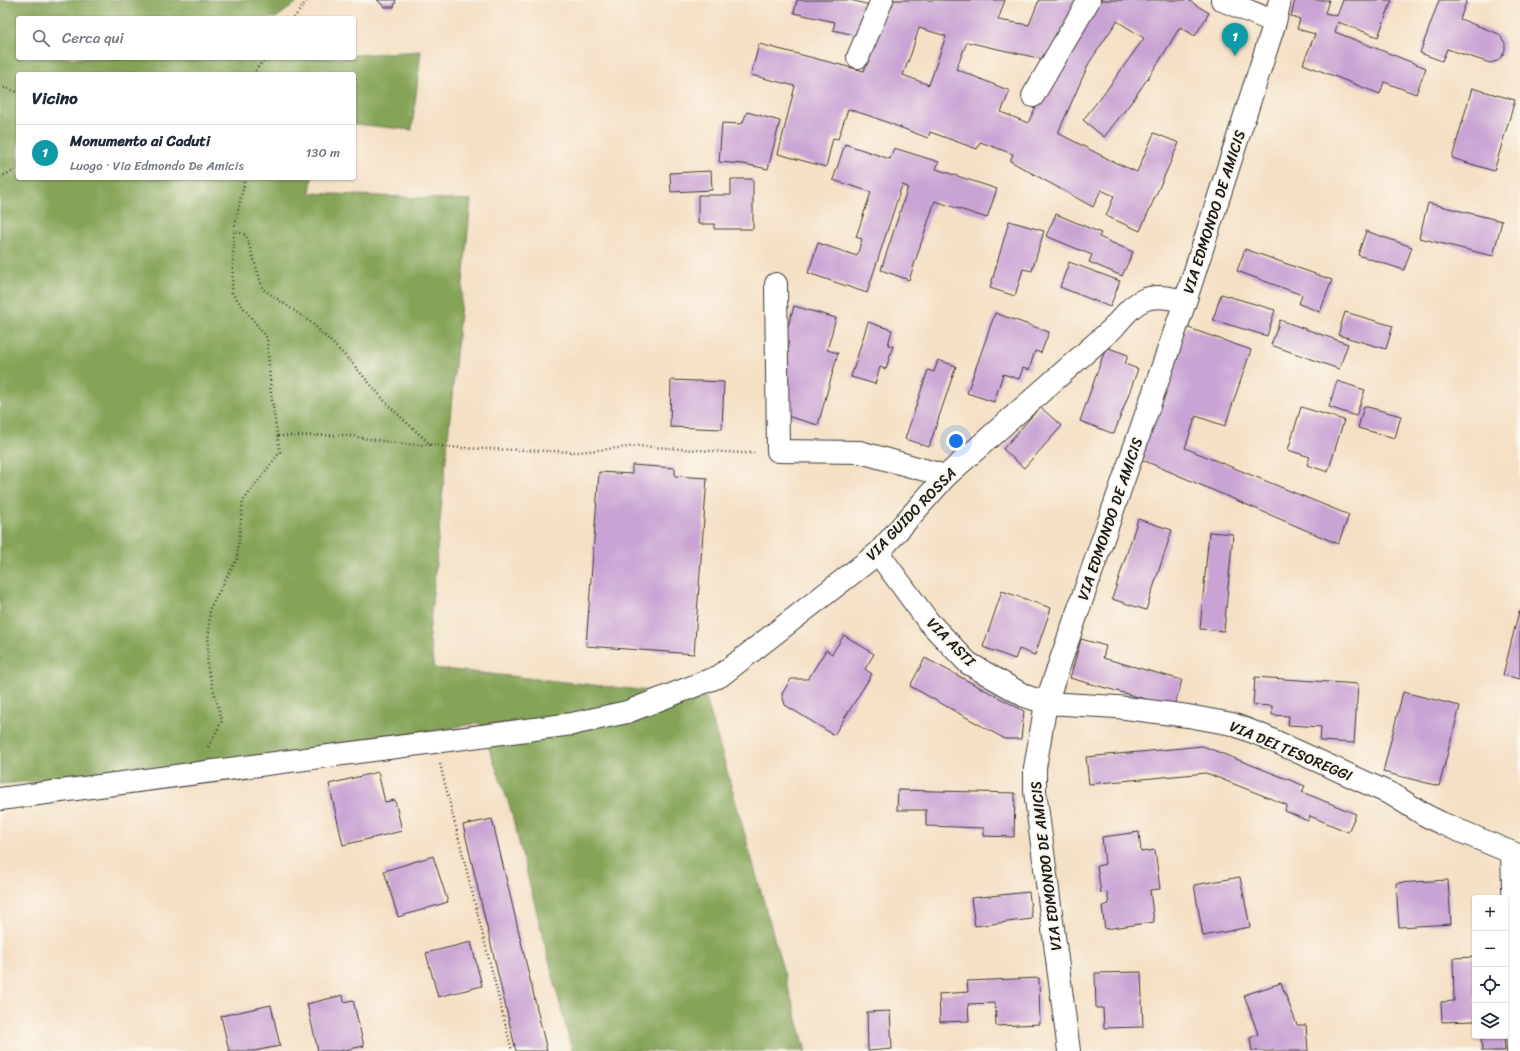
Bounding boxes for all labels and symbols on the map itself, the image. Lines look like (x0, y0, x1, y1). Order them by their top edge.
pin: 1 (1222, 23, 1248, 56)
street label: VIA EDMONDO DE AMICIS (1175, 127, 1253, 297)
your location (946, 431, 966, 451)
street label: VIA EDMONDO DE AMICIS (1070, 434, 1150, 604)
street label: VIA GUIDO ROSSA (859, 461, 963, 567)
street label: VIA ASTI (920, 611, 983, 674)
street label: VIA DEI TESOREGGI (1225, 713, 1357, 789)
street label: VIA EDMONDO DE AMICIS (1023, 780, 1069, 952)

